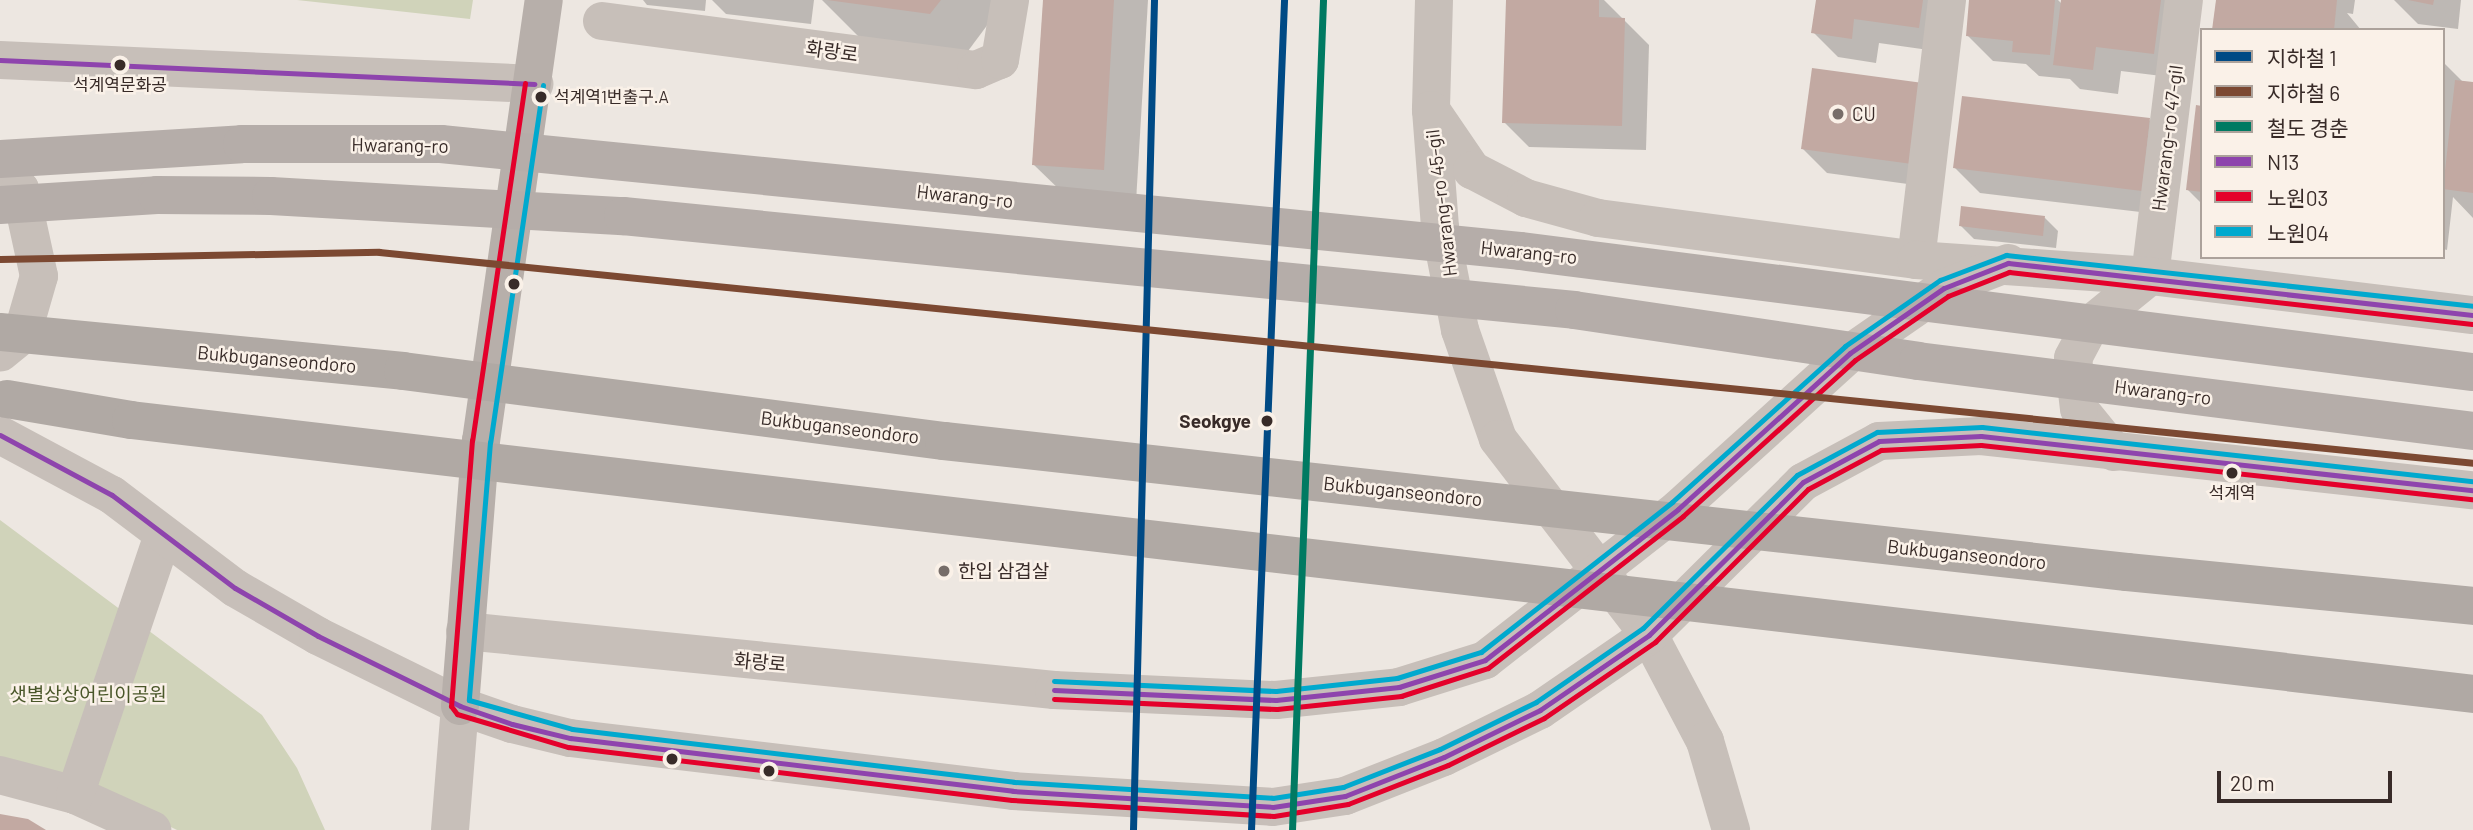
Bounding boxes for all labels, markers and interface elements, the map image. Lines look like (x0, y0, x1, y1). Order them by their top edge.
legend (2200, 28, 2445, 259)
street label: 화랑로 (804, 36, 860, 66)
text: 지하철 1 (2267, 45, 2337, 70)
marker: 석계역문화공 (113, 58, 127, 72)
street label: Hwarang-ro 47-gil (2147, 64, 2187, 212)
place label: 석계역문화공 (73, 75, 167, 95)
text: 지하철 6 (2267, 80, 2340, 105)
place label: 석계역1번출구.A (554, 87, 669, 107)
marker: 석계역1번출구.A (534, 90, 548, 104)
place label: CU (1852, 103, 1876, 125)
marker: CU (1830, 106, 1846, 122)
text: 철도 경춘 (2267, 115, 2348, 140)
street label: Hwarang-ro 45-gil (1421, 128, 1461, 278)
street label: Hwarang-ro (351, 133, 449, 157)
text: N13 (2267, 149, 2299, 174)
street label: Hwarang-ro (915, 180, 1015, 212)
text: 노원03 (2267, 185, 2328, 210)
text: 노원04 (2267, 220, 2329, 245)
street label: Hwarang-ro (1479, 236, 1579, 268)
unlabelled marker (507, 277, 521, 291)
street label: Bukbuganseondoro (196, 341, 358, 377)
street label: Hwarang-ro (2113, 375, 2213, 409)
street label: Bukbuganseondoro (759, 406, 921, 448)
place label: Seokgye (1179, 410, 1251, 432)
marker: Seokgye (1257, 411, 1277, 431)
marker: 석계역 (2225, 466, 2239, 480)
street label: Bukbuganseondoro (1322, 471, 1484, 511)
place label: 석계역 (2209, 483, 2255, 503)
street label: Bukbuganseondoro (1886, 534, 2048, 574)
place label: 한입 삼겹살 (958, 560, 1049, 582)
marker: 한입 삼겹살 (936, 563, 952, 579)
street label: 화랑로 (733, 648, 787, 676)
park label: 샛별상상어린이공원 (9, 683, 167, 705)
unlabelled marker (665, 752, 679, 766)
scale bar (2221, 756, 2396, 800)
unlabelled marker (762, 764, 776, 778)
text: 20 m (2230, 770, 2275, 795)

